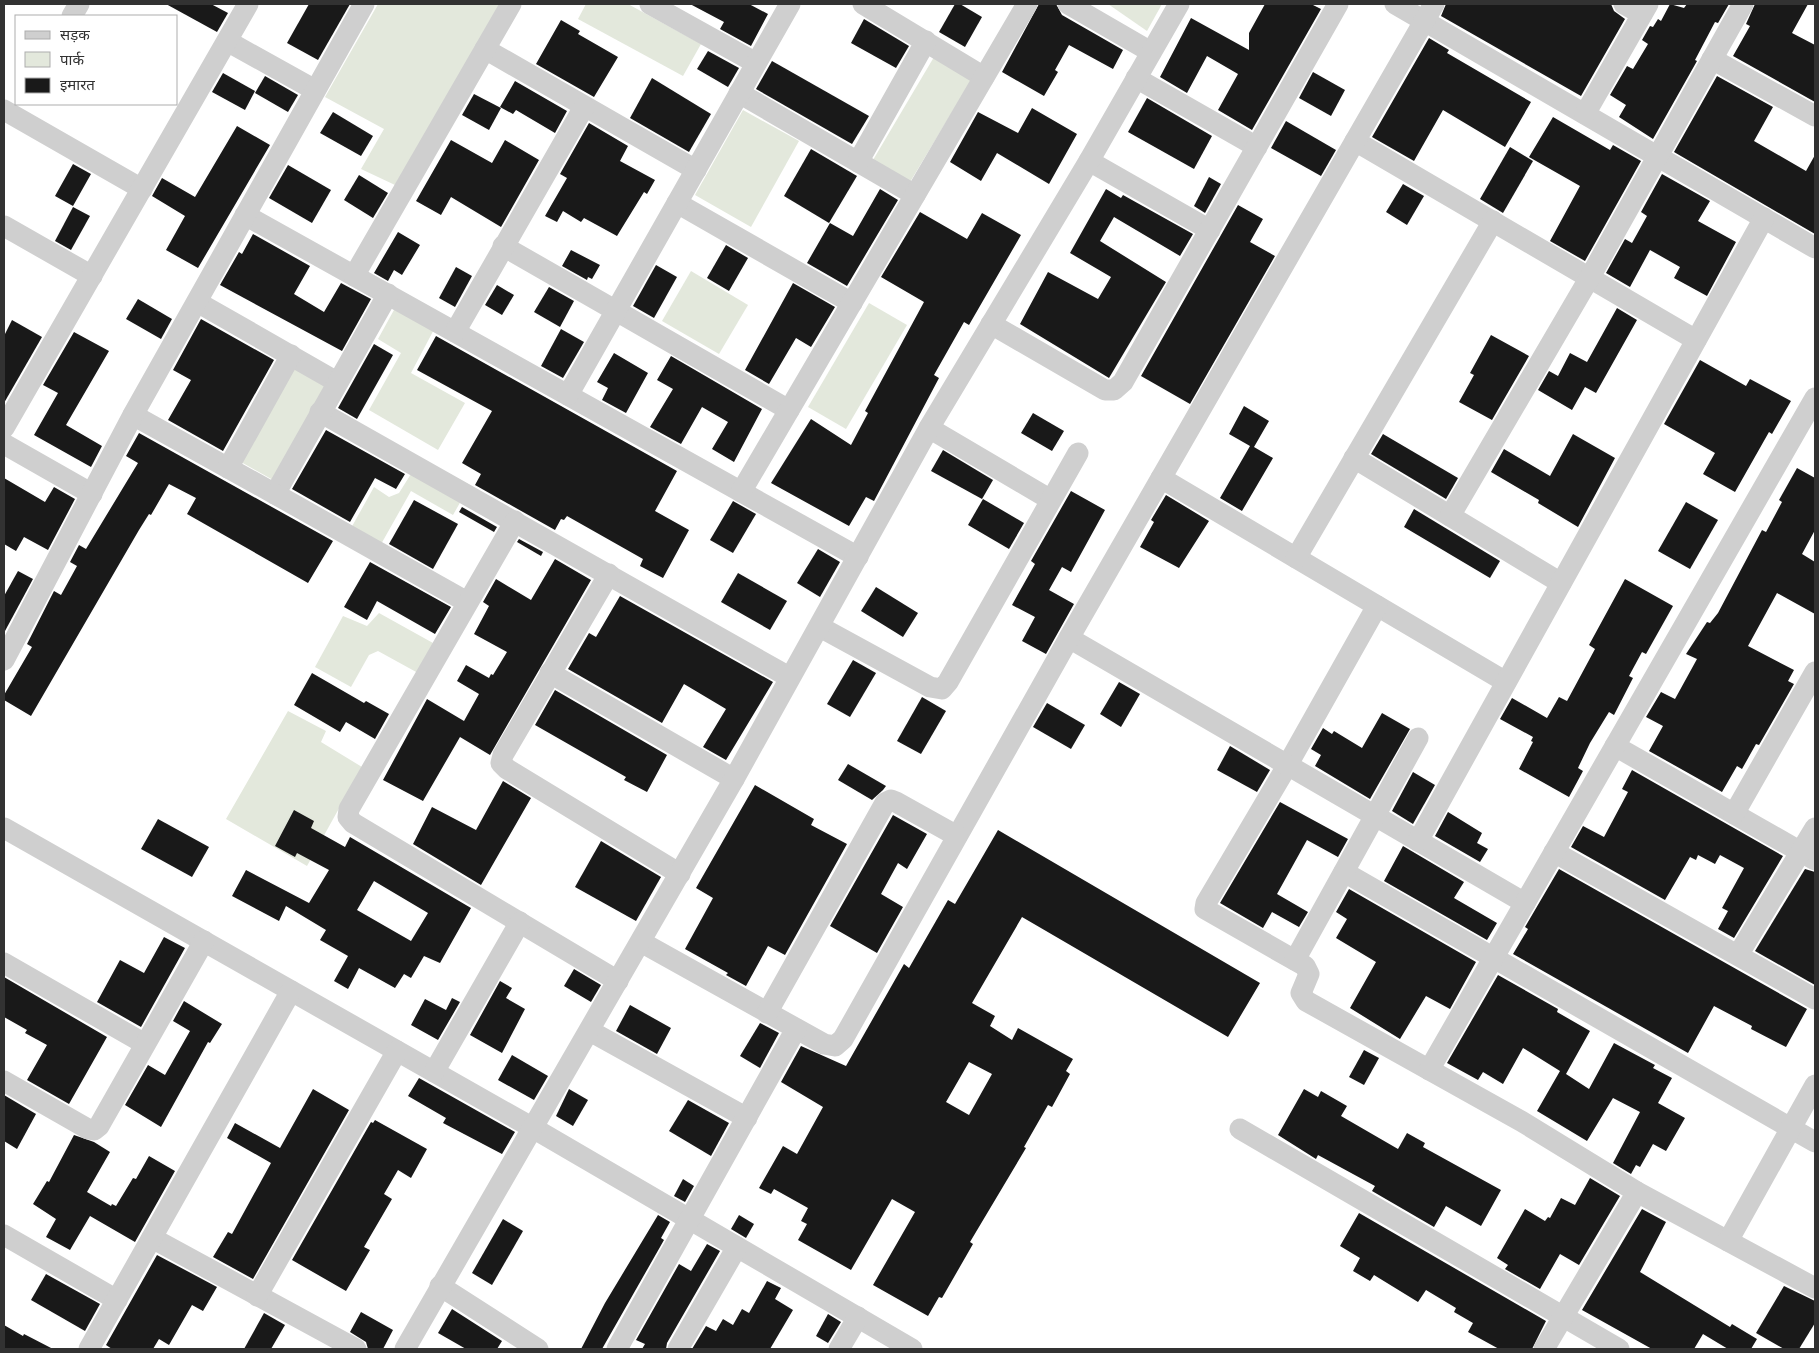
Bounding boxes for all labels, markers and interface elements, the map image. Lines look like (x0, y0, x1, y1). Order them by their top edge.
legend (15, 15, 178, 105)
text: सड़क (60, 26, 90, 44)
text: पार्क (60, 51, 84, 69)
text: इमारत (60, 76, 95, 94)

